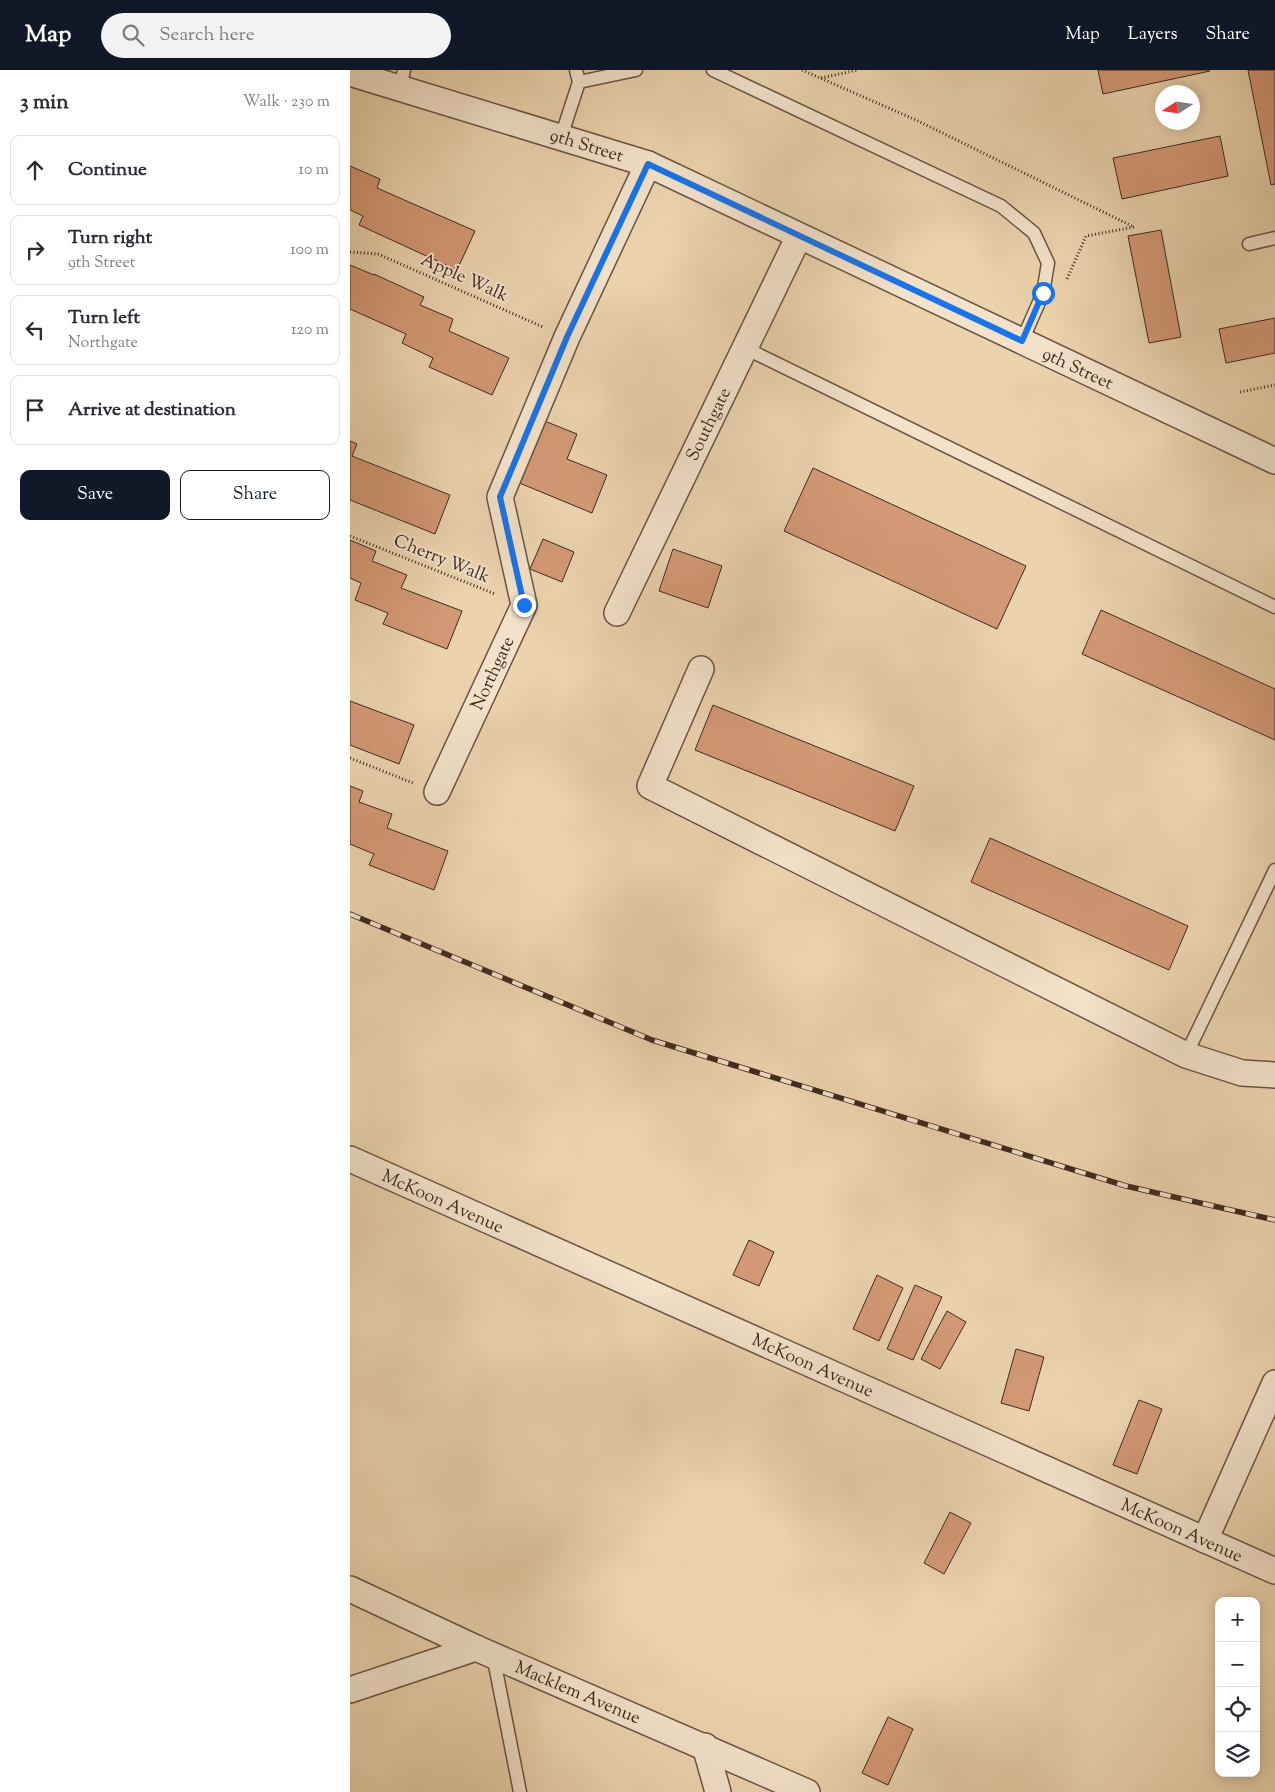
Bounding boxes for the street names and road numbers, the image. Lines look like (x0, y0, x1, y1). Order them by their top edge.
street label: 9th Street (546, 123, 626, 170)
street label: Apple Walk (416, 248, 512, 310)
street label: 9th Street (1037, 342, 1117, 398)
street label: Southgate (681, 384, 739, 466)
street label: Cherry Walk (389, 529, 494, 591)
street label: Northgate (465, 633, 522, 715)
street label: McKoon Avenue (377, 1164, 507, 1241)
street label: McKoon Avenue (747, 1328, 877, 1405)
street label: McKoon Avenue (1116, 1493, 1246, 1570)
street label: Macklem Avenue (510, 1656, 644, 1732)

